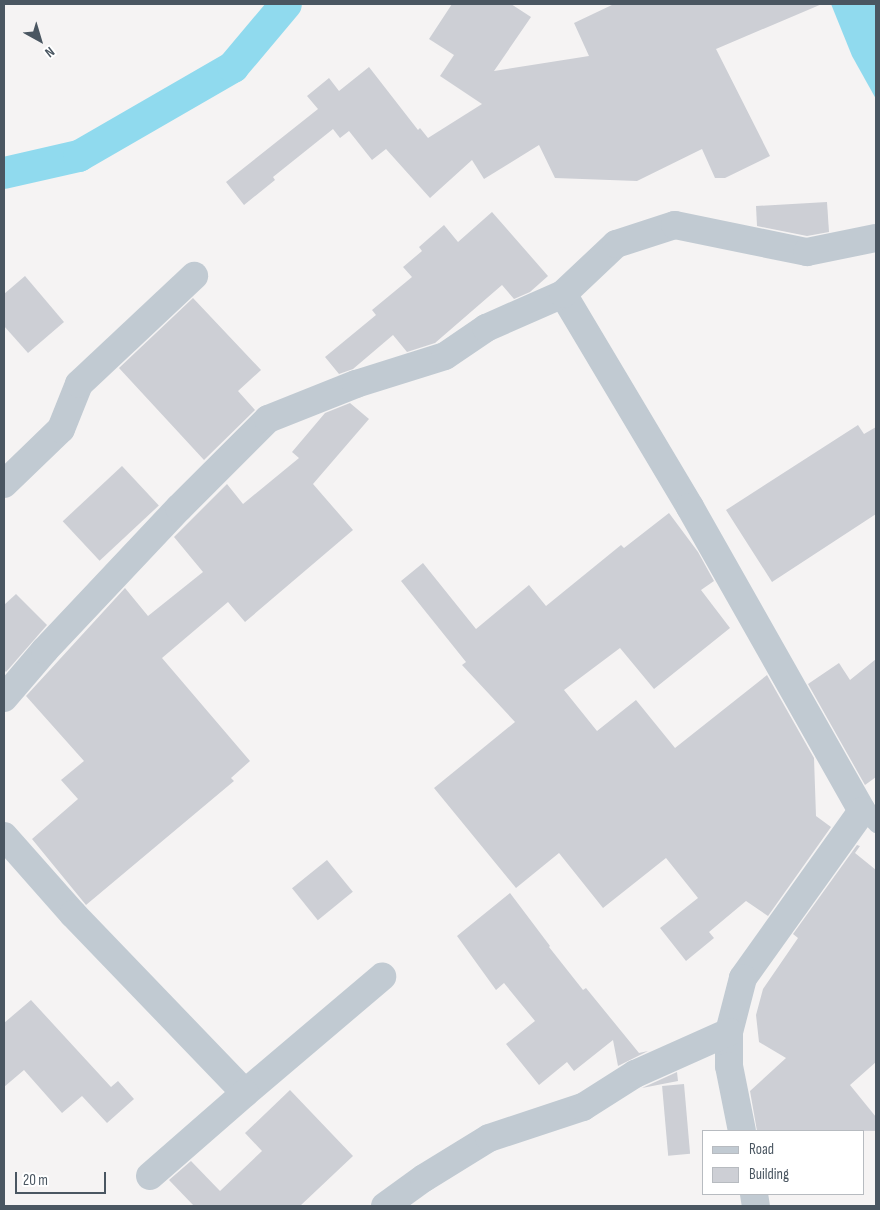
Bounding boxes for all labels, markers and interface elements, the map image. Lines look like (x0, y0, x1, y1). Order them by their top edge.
north arrow (15, 15, 65, 65)
text: N (42, 43, 58, 61)
legend (702, 1130, 865, 1195)
text: Road (749, 1140, 774, 1159)
scale bar (18, 1162, 109, 1194)
text: Building (749, 1165, 789, 1184)
text: 20 m (23, 1171, 48, 1190)

